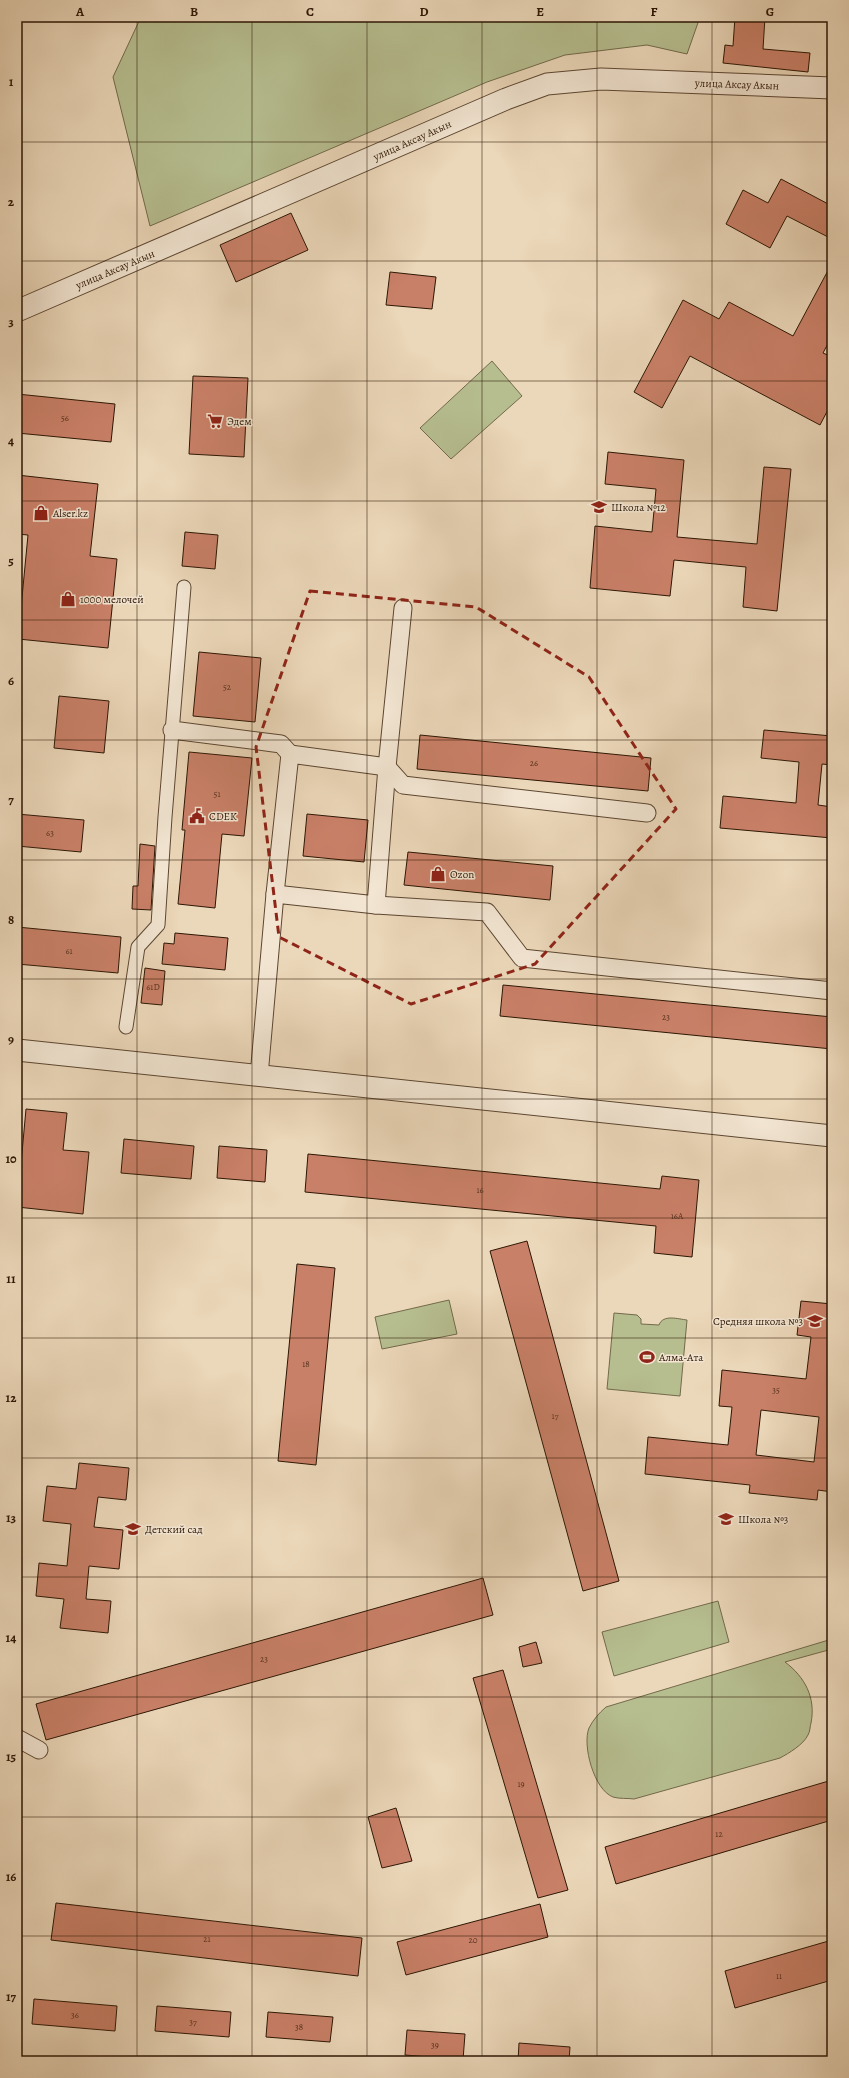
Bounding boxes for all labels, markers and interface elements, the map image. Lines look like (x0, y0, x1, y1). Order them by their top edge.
text: A (75, 3, 85, 20)
text: B (190, 3, 198, 20)
text: C (306, 3, 314, 20)
text: D (419, 3, 429, 20)
text: E (536, 3, 544, 20)
text: F (651, 3, 658, 20)
text: G (766, 3, 774, 20)
text: 1 (9, 73, 14, 90)
street label: улица Аксау Акын (694, 75, 779, 93)
street label: улица Аксау Акын (370, 116, 454, 165)
text: 2 (8, 193, 15, 210)
street label: улица Аксау Акын (73, 246, 157, 293)
text: 3 (8, 313, 14, 330)
house number: 56 (61, 412, 69, 424)
supermarket icon: Эдем (206, 412, 224, 430)
place label: Эдем (227, 414, 252, 429)
text: 4 (8, 432, 14, 449)
school or university icon: Школа №12 (590, 498, 608, 516)
place label: Школа №12 (611, 500, 666, 515)
shop icon: Alser.kz (32, 504, 50, 522)
place label: Alser.kz (52, 506, 88, 521)
text: 5 (8, 552, 14, 569)
shop icon: 1000 мелочей (59, 590, 77, 608)
place label: 1000 мелочей (80, 592, 144, 607)
text: 6 (8, 672, 14, 689)
house number: 52 (223, 681, 232, 693)
house number: 26 (530, 757, 538, 769)
house number: 51 (214, 788, 220, 800)
text: 7 (8, 791, 14, 808)
public building icon: CDEK (188, 807, 206, 825)
place label: CDEK (209, 809, 237, 824)
house number: 63 (46, 827, 54, 839)
shop icon: Ozon (429, 865, 447, 883)
place label: Ozon (450, 867, 474, 882)
text: 8 (8, 911, 14, 928)
house number: 61 (65, 945, 73, 957)
house number: 61D (146, 981, 160, 993)
house number: 23 (662, 1011, 670, 1023)
text: 9 (8, 1031, 14, 1048)
text: 10 (5, 1150, 17, 1167)
house number: 16 (476, 1184, 484, 1196)
house number: 16А (671, 1210, 684, 1222)
text: 11 (6, 1270, 16, 1287)
school or university icon: Средняя школа №3 (806, 1312, 824, 1330)
place label: Средняя школа №3 (713, 1314, 803, 1329)
sports icon: Алма-Ата (638, 1348, 656, 1366)
place label: Алма-Ата (658, 1350, 704, 1365)
house number: 18 (302, 1358, 310, 1370)
house number: 35 (772, 1384, 780, 1396)
text: 12 (6, 1389, 17, 1406)
house number: 17 (552, 1410, 559, 1422)
text: 13 (6, 1509, 17, 1526)
school or university icon: Школа №3 (717, 1510, 735, 1528)
place label: Школа №3 (738, 1512, 788, 1527)
school or university icon: Детский сад (124, 1520, 142, 1538)
place label: Детский сад (145, 1522, 203, 1537)
text: 14 (6, 1629, 16, 1646)
house number: 23 (260, 1653, 268, 1665)
text: 15 (6, 1748, 17, 1765)
house number: 19 (517, 1778, 525, 1790)
house number: 12 (715, 1828, 723, 1840)
text: 16 (6, 1868, 16, 1885)
house number: 21 (203, 1933, 211, 1945)
house number: 20 (468, 1934, 478, 1946)
house number: 11 (776, 1970, 782, 1982)
text: 17 (6, 1988, 17, 2005)
house number: 36 (71, 2009, 79, 2021)
house number: 37 (189, 2016, 197, 2028)
house number: 38 (295, 2021, 303, 2033)
house number: 39 (431, 2039, 439, 2051)

